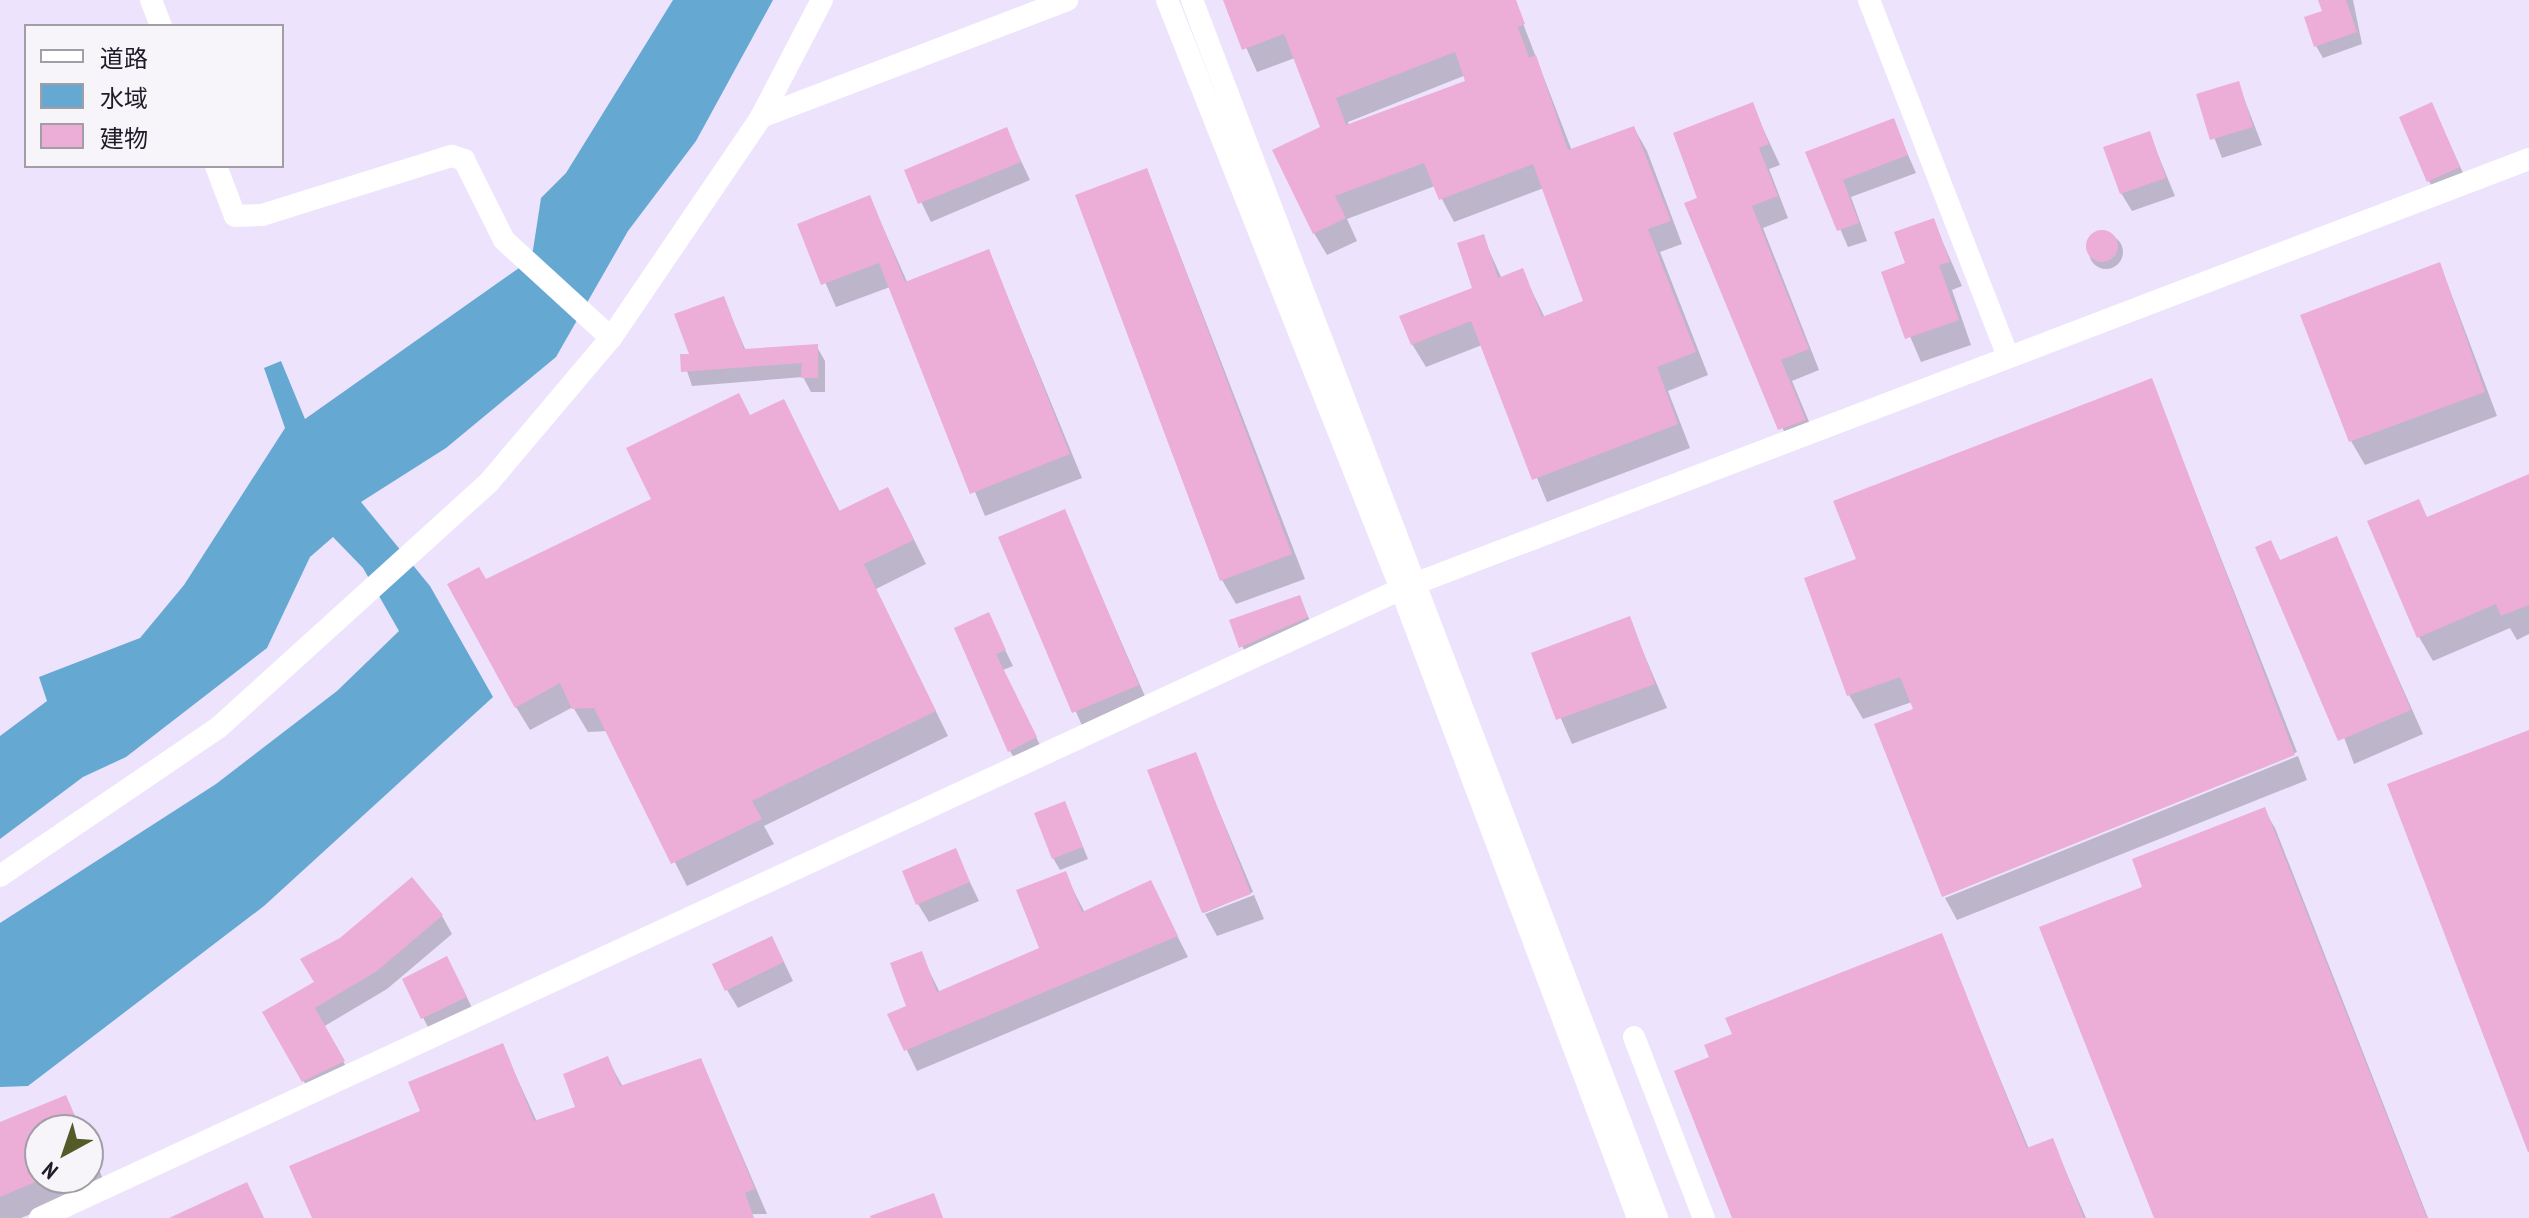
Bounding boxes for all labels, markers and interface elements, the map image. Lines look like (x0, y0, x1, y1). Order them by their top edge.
legend (24, 24, 284, 168)
text: 道路 (100, 43, 148, 74)
text: 水域 (100, 83, 148, 114)
text: 建物 (100, 123, 148, 154)
north arrow (24, 1114, 104, 1194)
text: N (36, 1156, 63, 1185)

